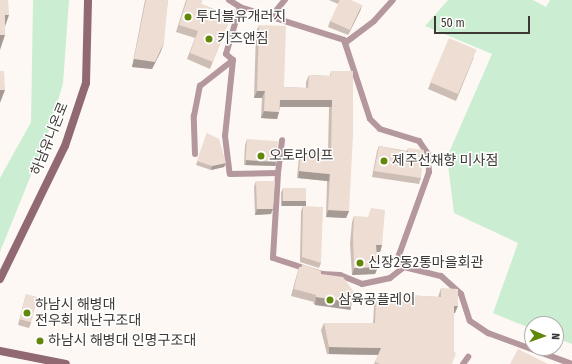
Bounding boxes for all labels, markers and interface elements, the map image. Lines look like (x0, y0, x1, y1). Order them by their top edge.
scale bar (436, 8, 532, 34)
place label: 투더블유개러지 (196, 9, 286, 25)
marker: 투더블유개러지 (183, 12, 193, 22)
text: 50 m (441, 16, 465, 30)
place label: 키즈앤짐 (217, 31, 269, 47)
marker: 키즈앤짐 (204, 34, 214, 44)
street label: 하남유니온로 (28, 100, 72, 178)
place label: 오토라이프 (269, 148, 333, 164)
marker: 오토라이프 (256, 151, 266, 161)
place label: 제주선채향 미사점 (392, 153, 498, 169)
marker: 제주선채향 미사점 (379, 156, 389, 166)
place label: 신장2동2통마을회관 (368, 255, 483, 271)
marker: 신장2동2통마을회관 (355, 258, 365, 268)
place label: 삼육공플레이 (338, 292, 415, 308)
marker: 삼육공플레이 (325, 295, 335, 305)
place label: 하남시 해병대 전우회 재난구조대 (35, 297, 141, 330)
marker: 하남시 해병대 전우회 재난구조대 (22, 308, 32, 318)
north arrow (524, 316, 564, 356)
place label: 하남시 해병대 인명구조대 (48, 333, 196, 349)
text: N (549, 333, 562, 340)
marker: 하남시 해병대 인명구조대 (35, 336, 45, 346)

